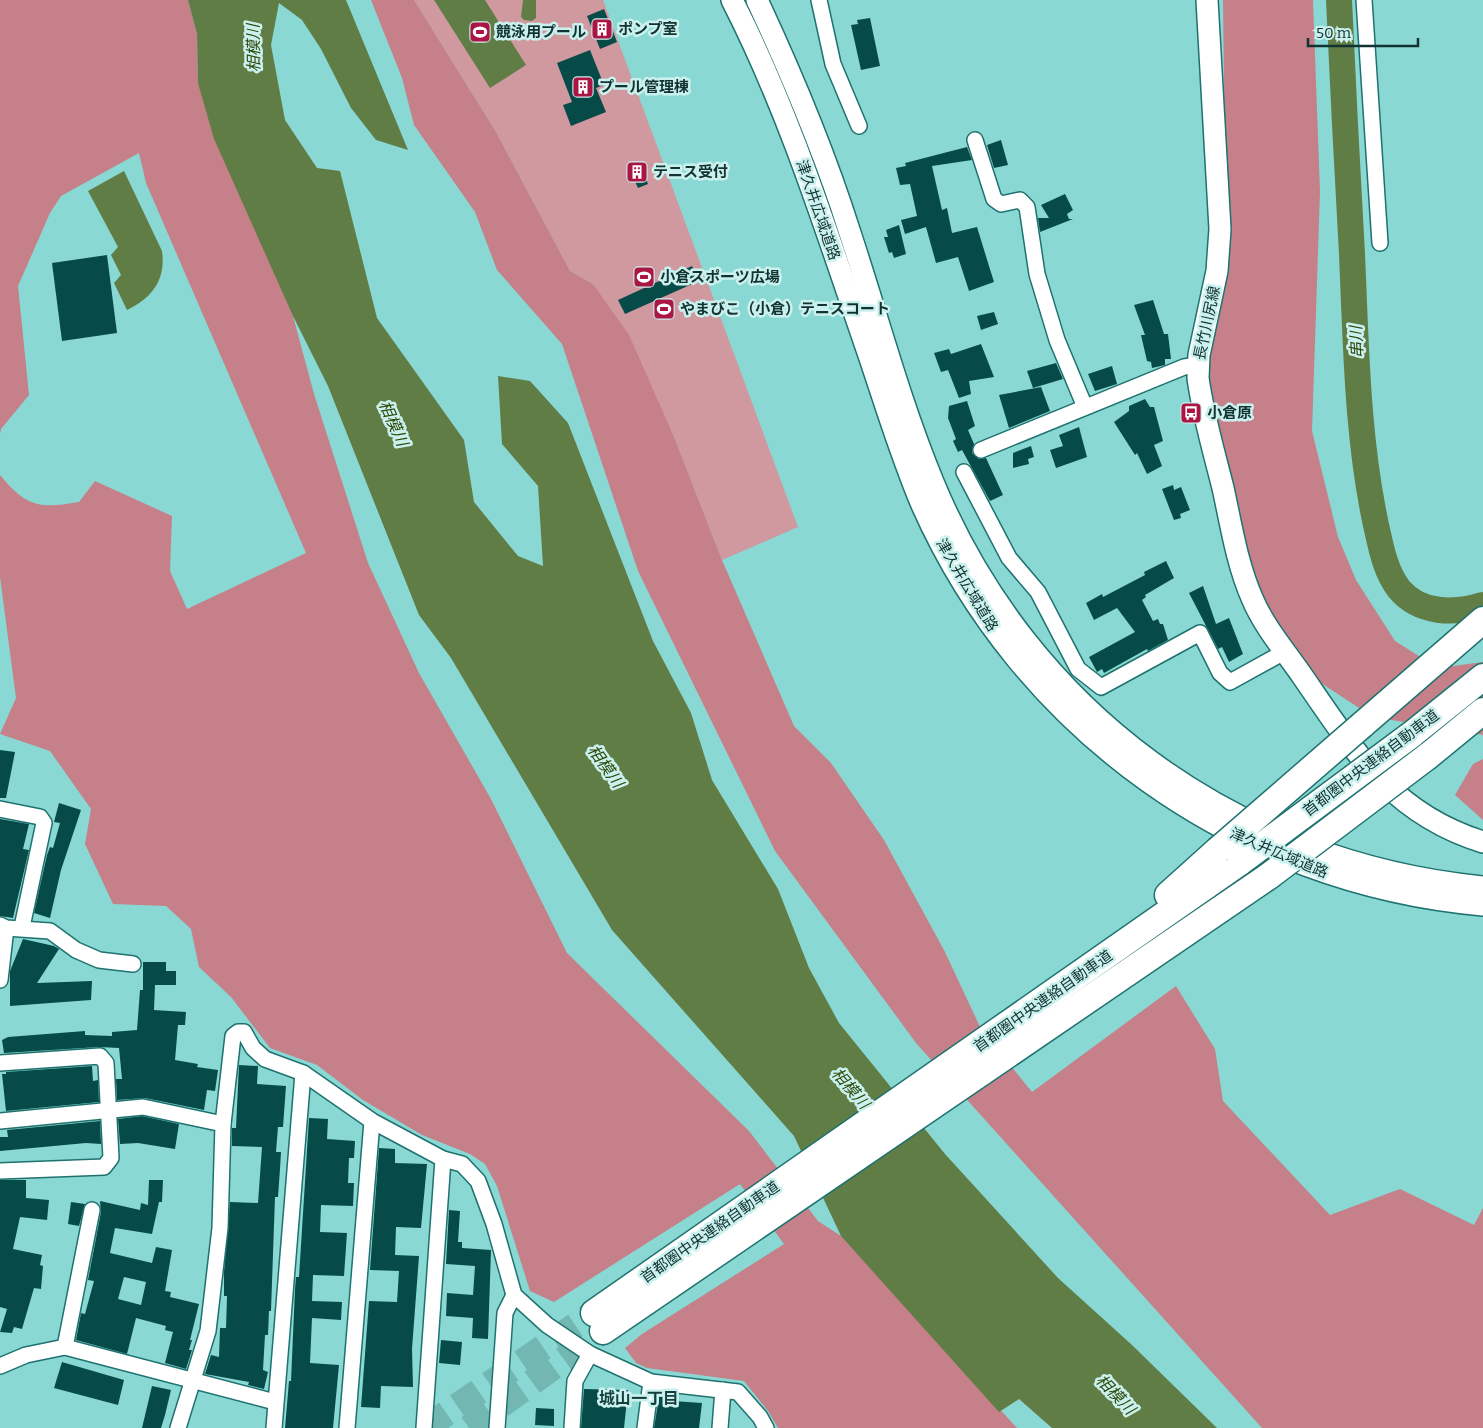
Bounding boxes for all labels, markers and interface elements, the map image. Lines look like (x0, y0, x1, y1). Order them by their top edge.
scale bar (1308, 15, 1418, 47)
building icon: ポンプ室 (590, 17, 614, 41)
sports icon: 競泳用プール (468, 20, 492, 44)
place label: ポンプ室 (618, 20, 678, 38)
water label: 相模川 (244, 22, 263, 72)
place label: 競泳用プール (496, 23, 586, 41)
text: 50 m (1316, 24, 1352, 42)
building icon: プール管理棟 (571, 75, 595, 99)
place label: プール管理棟 (599, 78, 689, 96)
street label: 津久井広域道路 (792, 157, 844, 263)
building icon: テニス受付 (625, 160, 649, 184)
place label: テニス受付 (653, 163, 728, 181)
sports icon: 小倉スポーツ広場 (632, 265, 656, 289)
place label: 小倉スポーツ広場 (660, 268, 780, 286)
street label: 長竹川尻線 (1190, 284, 1224, 362)
sports icon: やまびこ（小倉）テニスコート (652, 297, 676, 321)
place label: やまびこ（小倉）テニスコート (680, 300, 890, 318)
water label: 串川 (1346, 324, 1367, 358)
water label: 相模川 (375, 397, 413, 451)
bus stop icon: 小倉原 (1179, 401, 1203, 425)
place label: 小倉原 (1207, 404, 1252, 422)
street label: 津久井広域道路 (932, 535, 1002, 635)
street label: 首都圏中央連絡自動車道 (1300, 706, 1442, 820)
water label: 相模川 (584, 741, 629, 793)
street label: 津久井広域道路 (1227, 824, 1331, 882)
street label: 首都圏中央連絡自動車道 (970, 946, 1116, 1056)
water label: 相模川 (828, 1064, 875, 1114)
street label: 首都圏中央連絡自動車道 (637, 1177, 783, 1287)
water label: 相模川 (1092, 1370, 1141, 1420)
district label: 城山一丁目 (599, 1389, 679, 1408)

